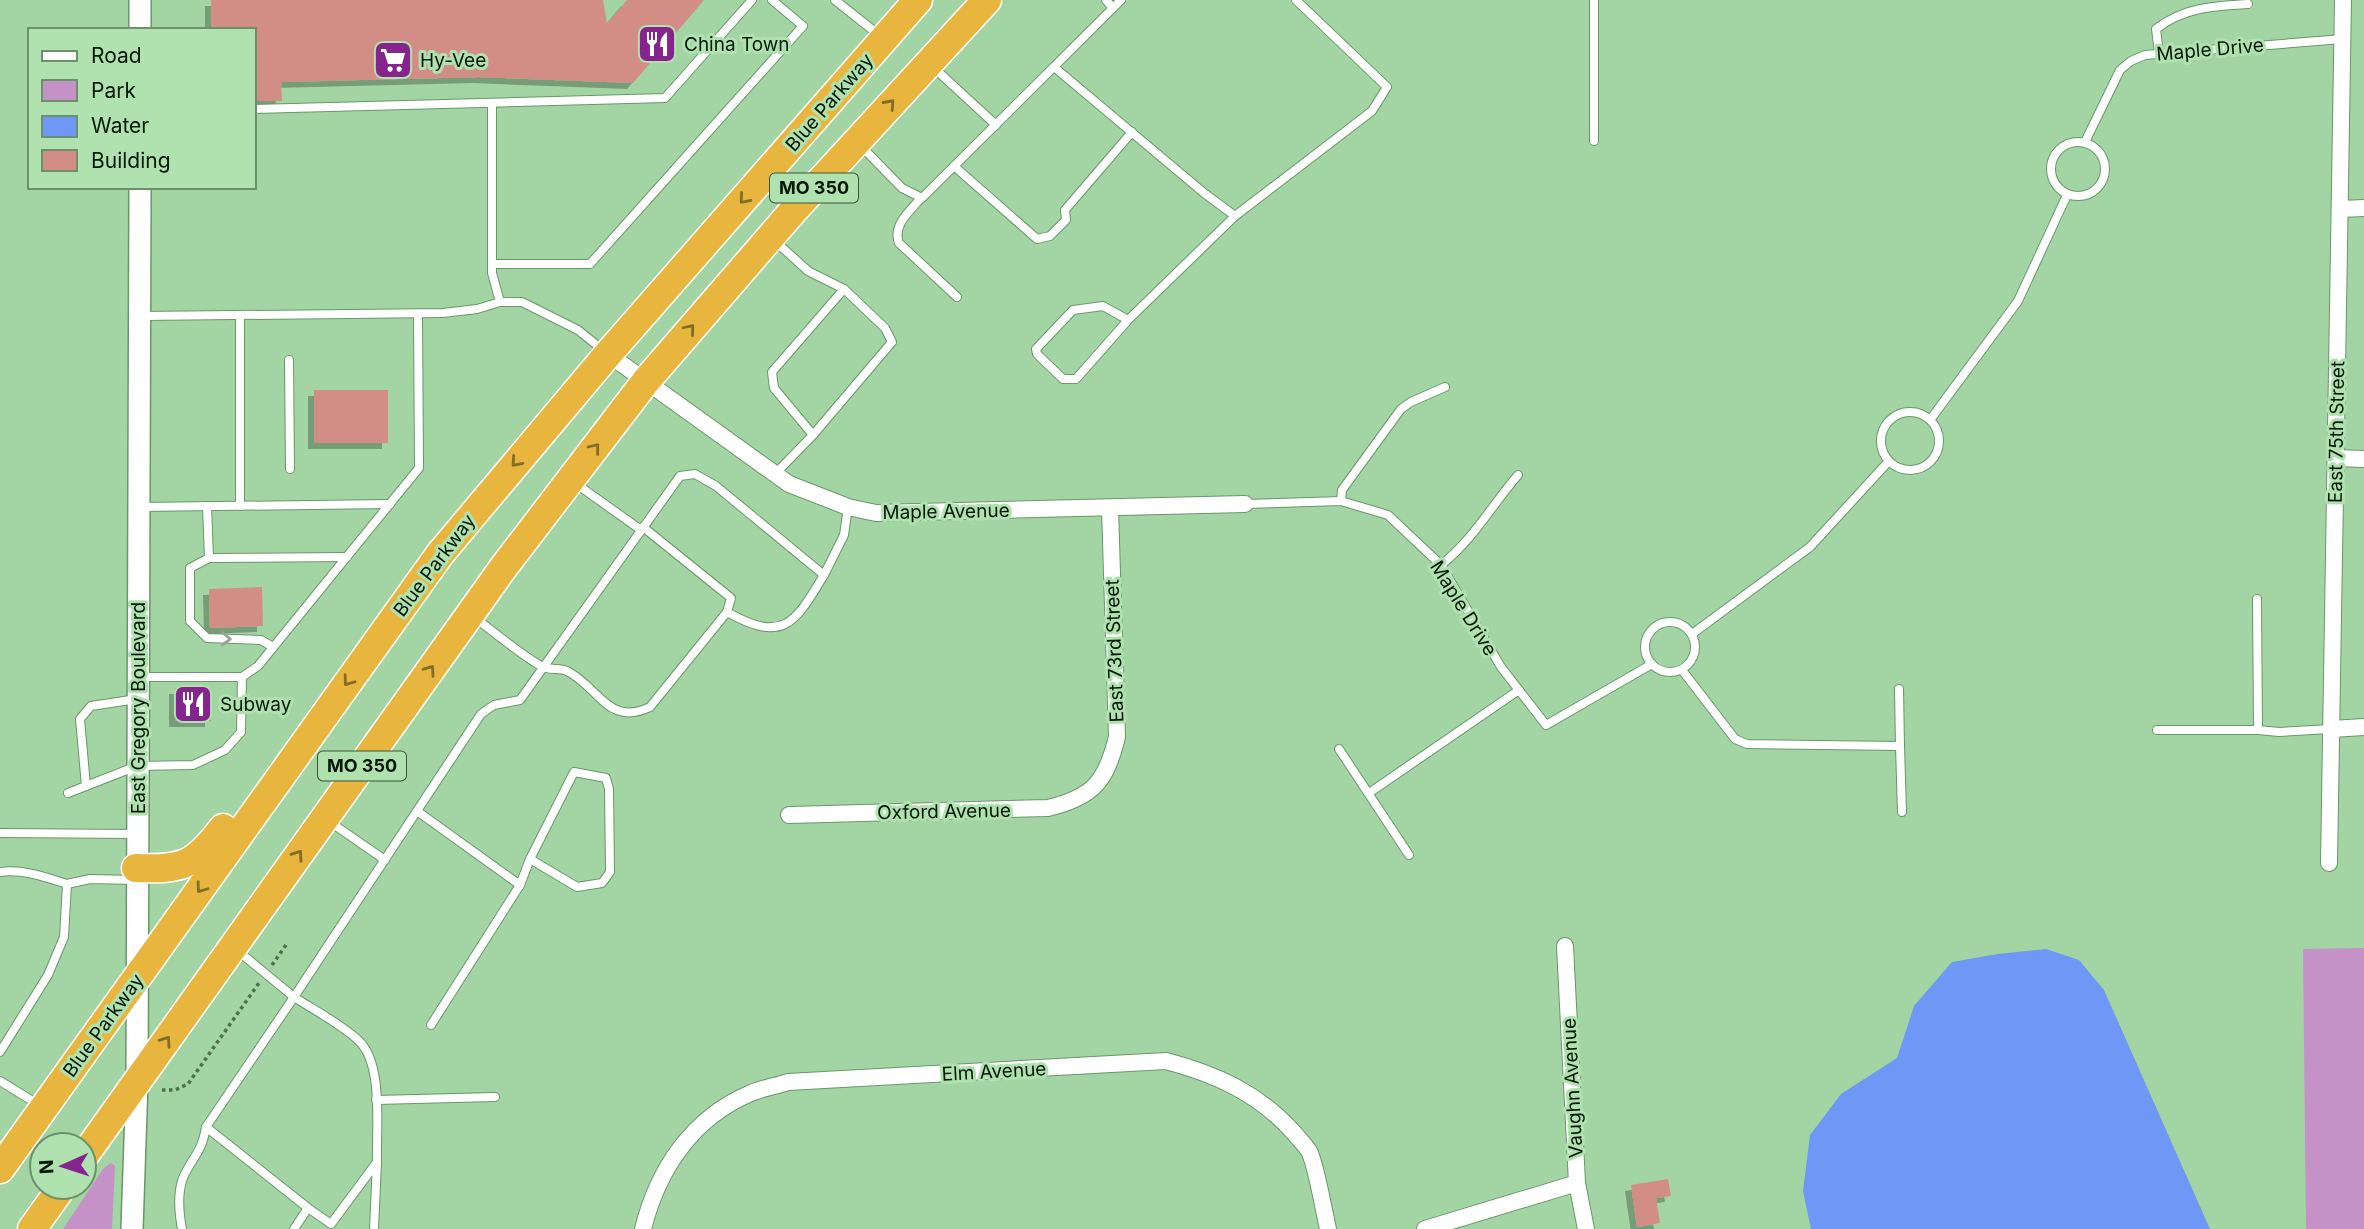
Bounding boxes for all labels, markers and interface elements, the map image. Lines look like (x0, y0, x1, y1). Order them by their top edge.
restaurant icon: China Town (636, 23, 678, 65)
legend (28, 28, 256, 189)
place label: China Town (684, 33, 790, 56)
street label: Maple Drive (2155, 33, 2265, 66)
supermarket icon: Hy-Vee (372, 39, 414, 81)
text: Road (91, 43, 142, 68)
place label: Hy-Vee (420, 49, 486, 72)
street label: Blue Parkway (781, 49, 878, 156)
text: Park (91, 78, 136, 103)
one-way arrow (882, 99, 895, 112)
text: Water (91, 113, 149, 138)
text: Building (91, 148, 171, 173)
road number: MO 350 (770, 174, 858, 202)
one-way arrow (740, 191, 752, 204)
one-way arrow (682, 324, 695, 337)
street label: East 75th Street (2324, 361, 2349, 503)
one-way arrow (586, 443, 599, 456)
one-way arrow (512, 454, 524, 467)
street label: Maple Avenue (882, 499, 1010, 524)
street label: Blue Parkway (389, 509, 480, 621)
street label: Maple Drive (1425, 557, 1502, 660)
street label: East 73rd Street (1101, 579, 1128, 723)
street label: East Gregory Boulevard (127, 602, 150, 814)
one-way arrow (220, 631, 231, 646)
one-way arrow (422, 665, 434, 678)
one-way arrow (344, 673, 356, 686)
restaurant icon: Subway (172, 683, 214, 725)
place label: Subway (220, 693, 292, 716)
road number: MO 350 (318, 752, 406, 780)
street label: Oxford Avenue (877, 799, 1011, 824)
one-way arrow (290, 850, 302, 863)
one-way arrow (196, 880, 209, 893)
street label: Blue Parkway (58, 969, 149, 1081)
street label: Vaughn Avenue (1557, 1017, 1588, 1159)
one-way arrow (158, 1036, 170, 1049)
street label: Elm Avenue (941, 1057, 1047, 1086)
north arrow (28, 1131, 98, 1201)
text: N (35, 1159, 58, 1175)

